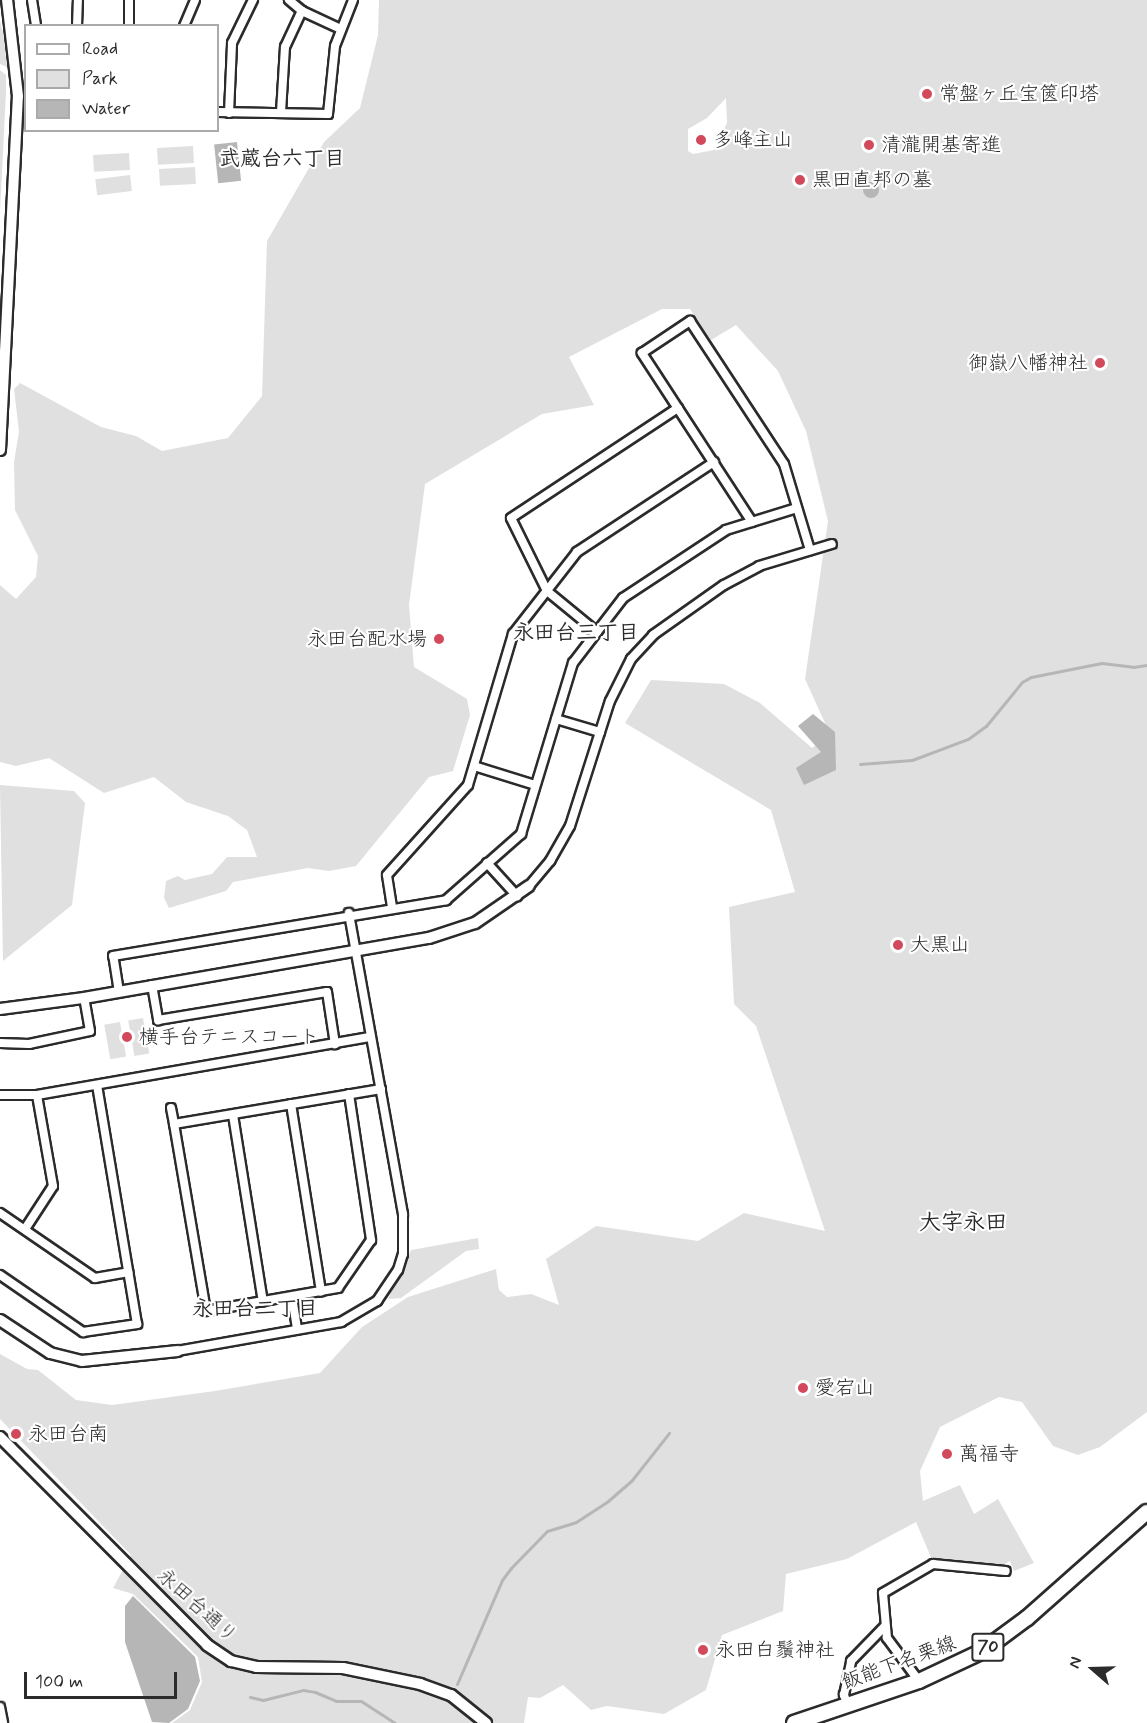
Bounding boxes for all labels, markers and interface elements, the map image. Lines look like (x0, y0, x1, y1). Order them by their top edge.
legend (24, 24, 219, 132)
text: Road (82, 37, 118, 61)
text: Park (82, 67, 118, 91)
place label: 常盤ヶ丘宝篋印塔 (939, 82, 1099, 106)
marker: 常盤ヶ丘宝篋印塔 (920, 87, 934, 101)
text: Water (82, 97, 130, 121)
place label: 多峰主山 (713, 128, 793, 152)
marker: 多峰主山 (694, 133, 708, 147)
place label: 清瀧開基寄進 (881, 133, 1001, 157)
marker: 清瀧開基寄進 (862, 138, 876, 152)
district label: 武蔵台六丁目 (219, 146, 345, 172)
place label: 黒田直邦の墓 (812, 168, 932, 192)
marker: 黒田直邦の墓 (793, 173, 807, 187)
place label: 御嶽八幡神社 (968, 351, 1088, 375)
marker: 御嶽八幡神社 (1093, 356, 1107, 370)
district label: 永田台三丁目 (513, 620, 639, 646)
place label: 永田台配水場 (307, 627, 427, 651)
marker: 永田台配水場 (432, 632, 446, 646)
place label: 大黒山 (910, 933, 970, 957)
marker: 大黒山 (891, 938, 905, 952)
place label: 横手台テニスコート (139, 1025, 319, 1049)
marker: 横手台テニスコート (120, 1030, 134, 1044)
district label: 大字永田 (919, 1211, 1007, 1237)
district label: 永田台二丁目 (192, 1296, 318, 1322)
place label: 愛宕山 (815, 1376, 875, 1400)
marker: 愛宕山 (796, 1381, 810, 1395)
place label: 永田台南 (28, 1422, 108, 1446)
marker: 永田台南 (9, 1427, 23, 1441)
place label: 萬福寺 (959, 1442, 1019, 1466)
marker: 萬福寺 (940, 1447, 954, 1461)
street label: 永田台通り (152, 1564, 242, 1648)
street label: 飯能下名栗線 (839, 1631, 959, 1695)
road number: 70 (970, 1632, 1006, 1662)
place label: 永田白鬚神社 (715, 1638, 835, 1662)
north arrow (1063, 1639, 1123, 1699)
marker: 永田白鬚神社 (696, 1643, 710, 1657)
text: N (1064, 1654, 1087, 1671)
scale bar (27, 1660, 180, 1698)
text: 100 m (35, 1670, 83, 1694)

